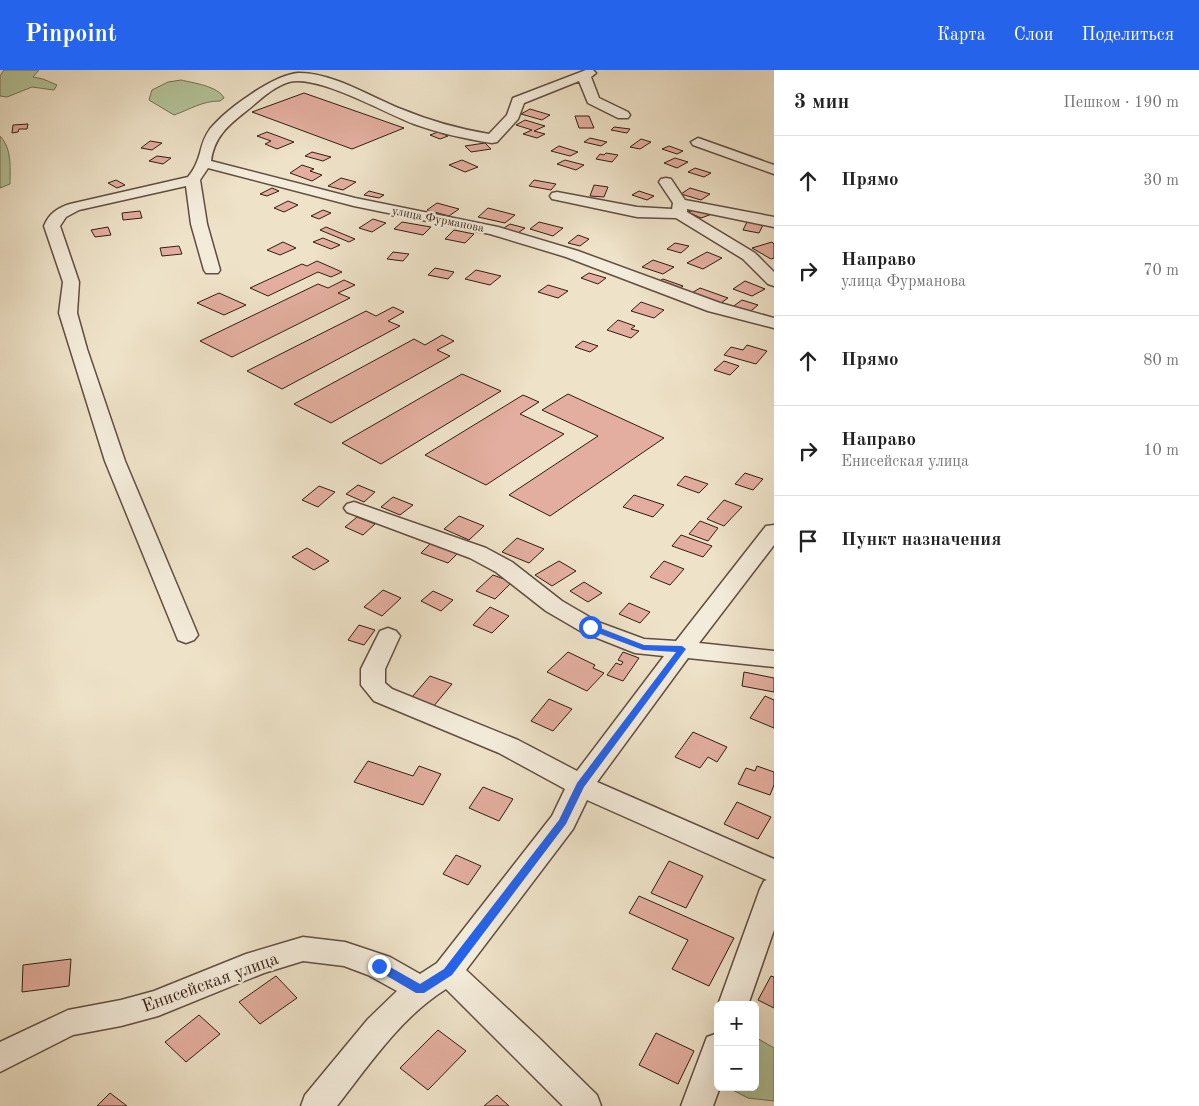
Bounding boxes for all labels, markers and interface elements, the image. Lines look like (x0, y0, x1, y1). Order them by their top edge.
text: Pinpoint (25, 23, 117, 47)
text: Карта (937, 26, 986, 44)
text: Слои (1014, 26, 1053, 44)
text: Поделиться (1081, 26, 1174, 44)
text: 3 мин (794, 92, 849, 113)
text: Пешком · 190 m (1063, 95, 1179, 111)
icon: ahead (794, 167, 822, 195)
text: Прямо (841, 171, 899, 190)
text: 30 m (1143, 173, 1179, 189)
street label: улица Фурманова (391, 205, 485, 235)
text: Направо (841, 251, 916, 270)
icon: right (794, 257, 822, 285)
text: 70 m (1143, 263, 1179, 279)
text: улица Фурманова (841, 274, 966, 290)
icon: ahead (794, 347, 822, 375)
text: Прямо (841, 351, 899, 370)
text: 80 m (1143, 353, 1179, 369)
text: Направо (841, 431, 916, 450)
icon: right (794, 437, 822, 465)
text: 10 m (1143, 443, 1179, 459)
text: Енисейская улица (841, 454, 969, 470)
icon: arrive (794, 527, 822, 555)
text: Пункт назначения (841, 531, 1001, 550)
route start (579, 616, 602, 639)
street label: Енисейская улица (140, 950, 281, 1016)
route end (368, 955, 391, 978)
map controls (714, 1001, 759, 1091)
button: + (714, 1001, 759, 1046)
button: − (714, 1046, 759, 1091)

